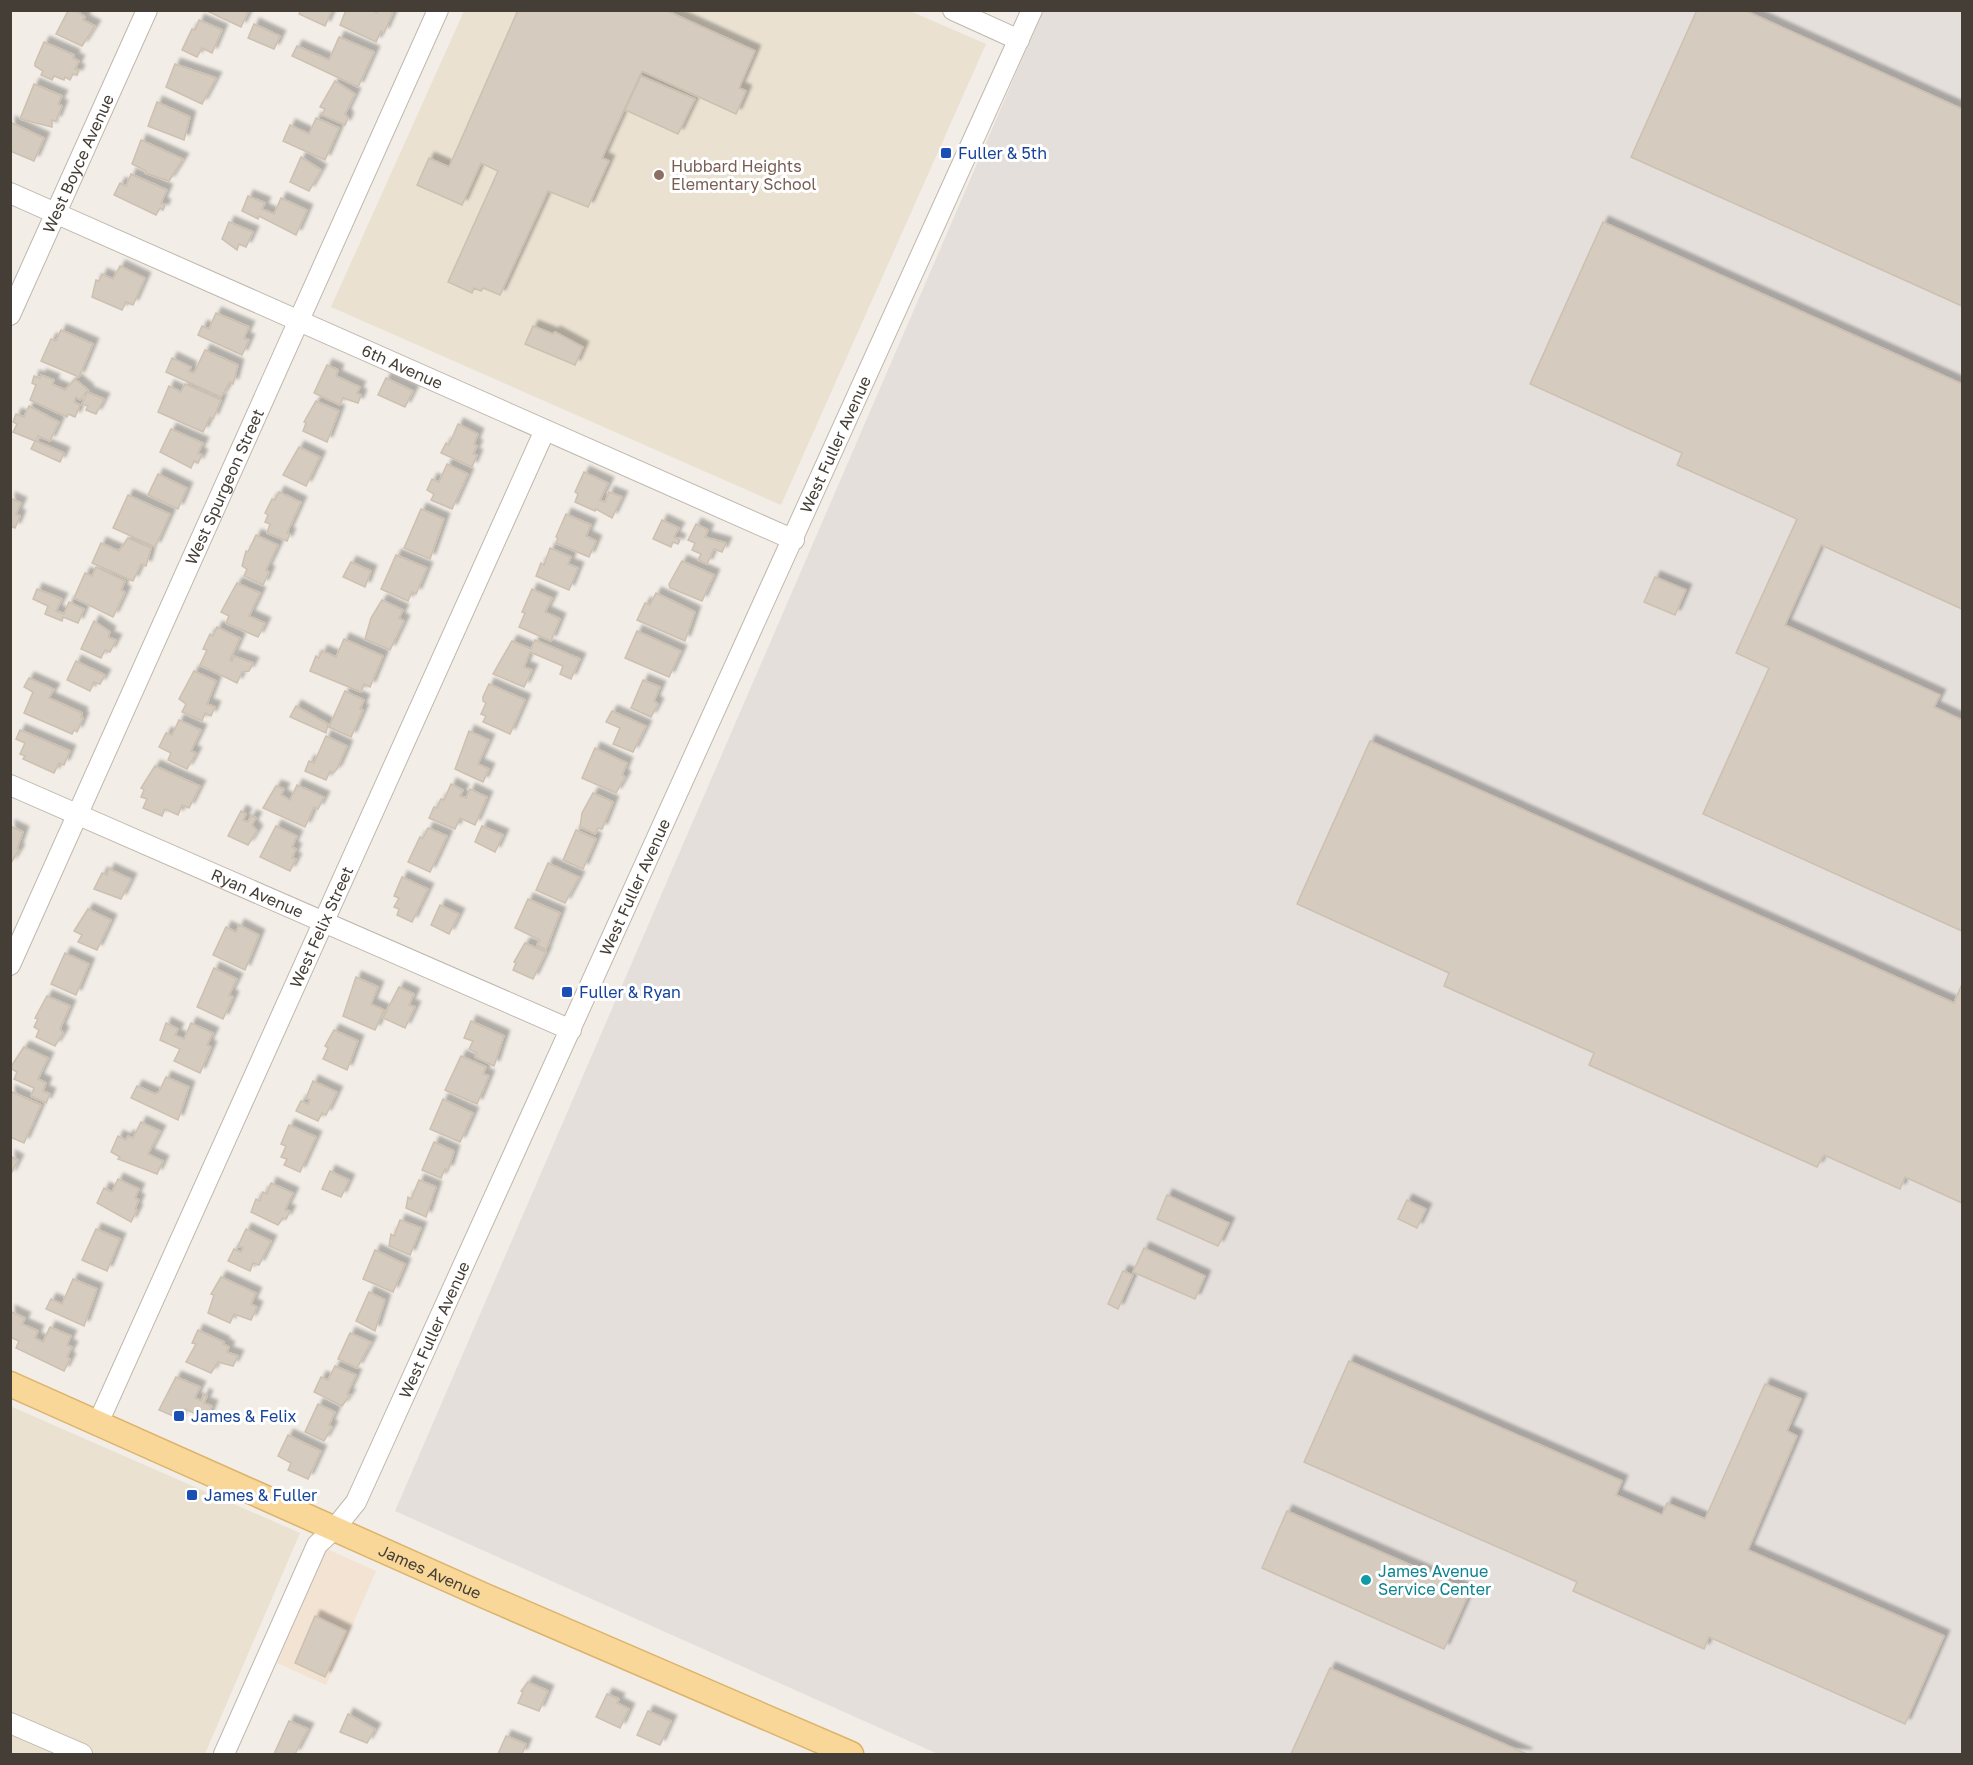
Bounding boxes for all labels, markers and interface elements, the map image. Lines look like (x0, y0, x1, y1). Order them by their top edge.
street label: West Boyce Avenue (38, 91, 118, 236)
place label: Fuller & 5th (958, 143, 1047, 163)
marker: Fuller & 5th (939, 146, 953, 160)
place label: Hubbard Heights Elementary School (671, 156, 816, 194)
marker: Hubbard Heights Elementary School (652, 168, 666, 182)
street label: 6th Avenue (359, 340, 446, 393)
street label: West Fuller Avenue (795, 373, 875, 516)
street label: West Spurgeon Street (181, 406, 268, 568)
street label: West Fuller Avenue (595, 815, 674, 959)
street label: West Felix Street (285, 863, 357, 991)
street label: Ryan Avenue (208, 864, 307, 922)
place label: Fuller & Ryan (579, 982, 681, 1002)
marker: Fuller & Ryan (560, 985, 574, 999)
street label: West Fuller Avenue (394, 1258, 474, 1401)
place label: James & Felix (191, 1406, 297, 1426)
marker: James & Felix (172, 1409, 186, 1423)
place label: James & Fuller (204, 1485, 317, 1505)
marker: James & Fuller (185, 1488, 199, 1502)
street label: James Avenue (376, 1540, 485, 1603)
place label: James Avenue Service Center (1378, 1561, 1491, 1599)
marker: James Avenue Service Center (1359, 1573, 1373, 1587)

